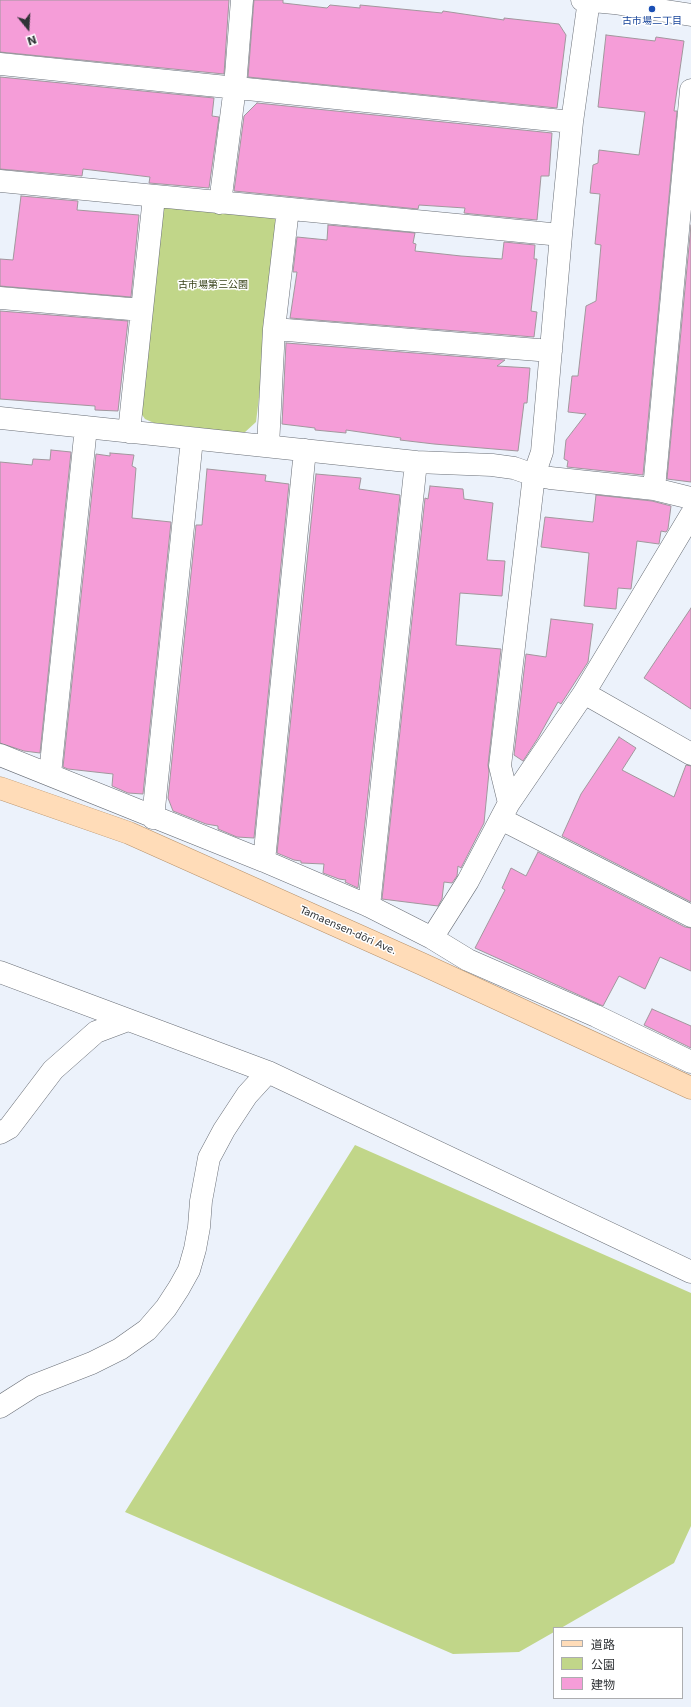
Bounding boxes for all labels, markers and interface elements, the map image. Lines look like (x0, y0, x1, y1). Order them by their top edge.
marker: 古市場二丁目 (647, 4, 657, 14)
north arrow (8, 8, 48, 48)
place label: 古市場二丁目 (622, 15, 682, 27)
text: N (25, 32, 38, 47)
park label: 古市場第三公園 (178, 279, 248, 291)
street label: Tamaensen-dōri Ave. (298, 904, 398, 958)
legend (553, 1627, 683, 1699)
text: 道路 (591, 1638, 615, 1652)
text: 公園 (591, 1658, 615, 1672)
text: 建物 (591, 1678, 615, 1692)

